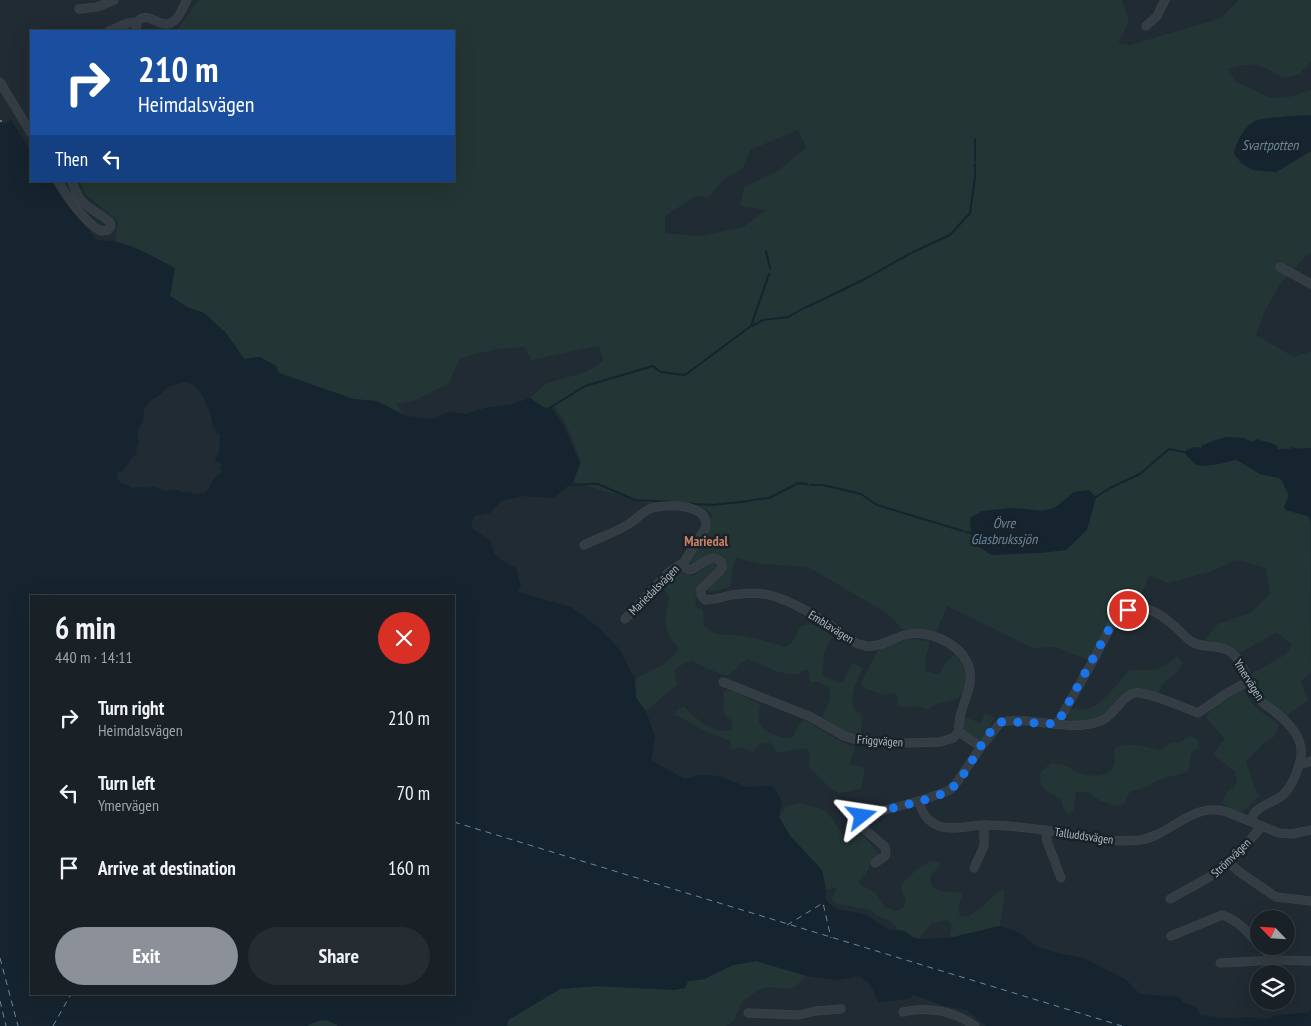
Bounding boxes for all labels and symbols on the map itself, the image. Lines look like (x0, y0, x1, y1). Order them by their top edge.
water label: Svartpotten (1242, 136, 1299, 154)
water label: Övre Glasbrukssjön (971, 514, 1038, 548)
district label: Mariedal (684, 532, 728, 550)
street label: Mariedalsvägen (625, 561, 682, 618)
pin (1107, 589, 1149, 631)
street label: Emblavägen (806, 607, 857, 646)
street label: Ymervägen (1231, 656, 1268, 703)
street label: Friggvägen (857, 731, 904, 750)
position arrow (835, 789, 887, 841)
street label: Talluddsvägen (1054, 824, 1114, 847)
street label: Strömvägen (1208, 835, 1254, 880)
north arrow (1250, 910, 1295, 955)

